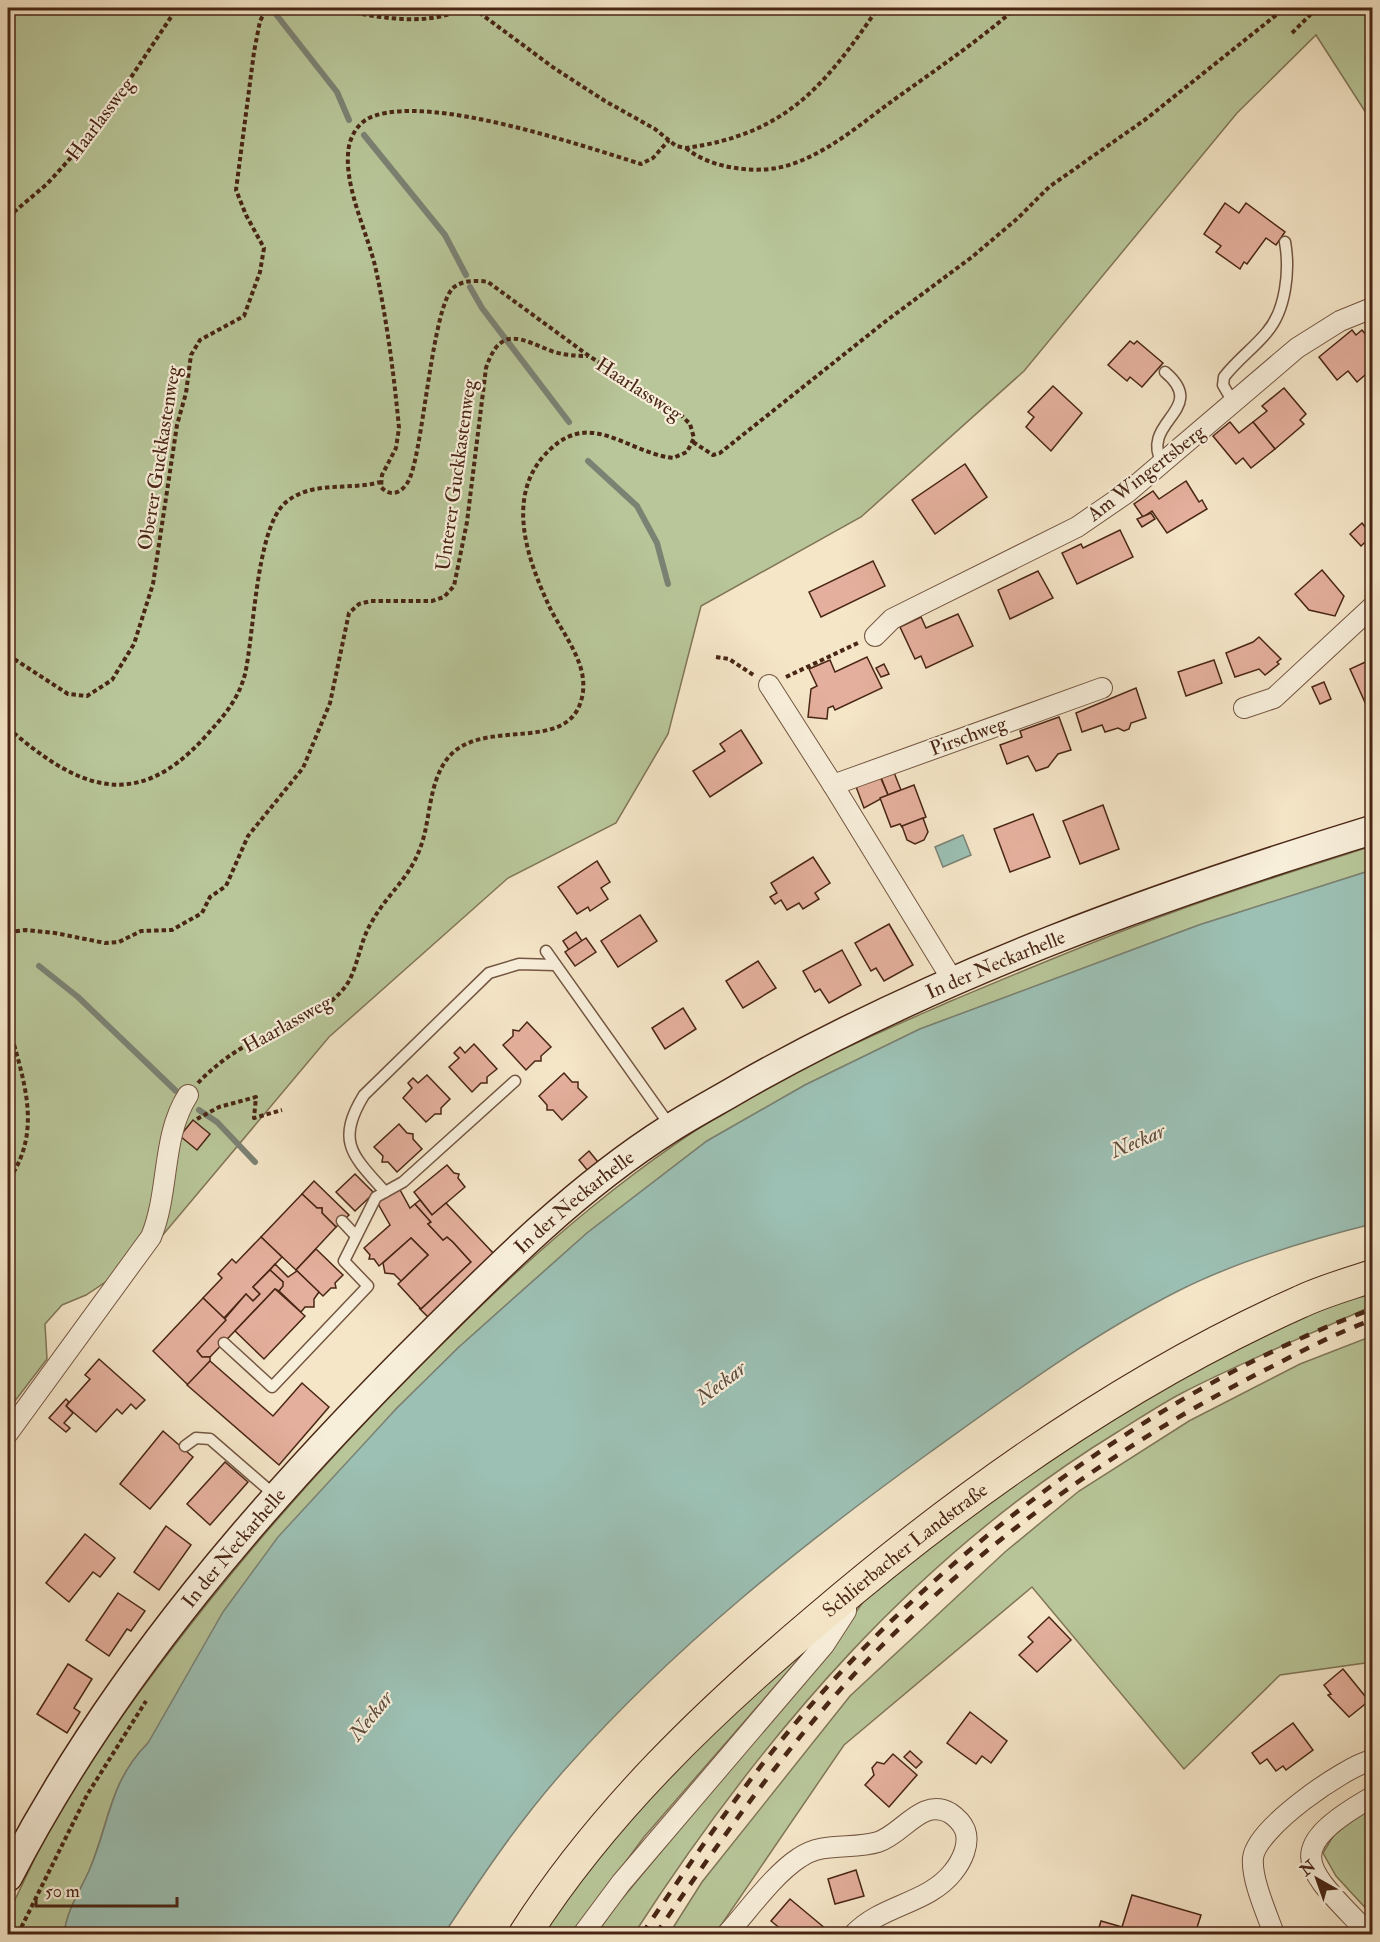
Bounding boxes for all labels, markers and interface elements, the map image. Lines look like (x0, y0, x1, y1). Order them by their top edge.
street label: Haarlassweg (61, 72, 140, 166)
street label: Haarlassweg (591, 352, 688, 427)
street label: Oberer Guckkastenweg (132, 363, 186, 552)
street label: Unterer Guckkastenweg (430, 376, 482, 572)
street label: Am Wingertsberg (1081, 418, 1211, 527)
street label: Pirschweg (926, 710, 1011, 761)
street label: In der Neckarhelle (922, 924, 1069, 1004)
street label: Haarlassweg (238, 989, 337, 1059)
water label: Neckar (1106, 1117, 1170, 1165)
street label: In der Neckarhelle (509, 1144, 639, 1259)
water label: Neckar (689, 1354, 753, 1411)
street label: Schlierbacher Landstraße (817, 1477, 992, 1623)
street label: In der Neckarhelle (176, 1483, 291, 1613)
water label: Neckar (342, 1685, 400, 1747)
north arrow (1287, 1849, 1347, 1909)
text: N (1295, 1856, 1320, 1881)
scale bar (36, 1870, 177, 1908)
text: 50 m (45, 1880, 80, 1903)

